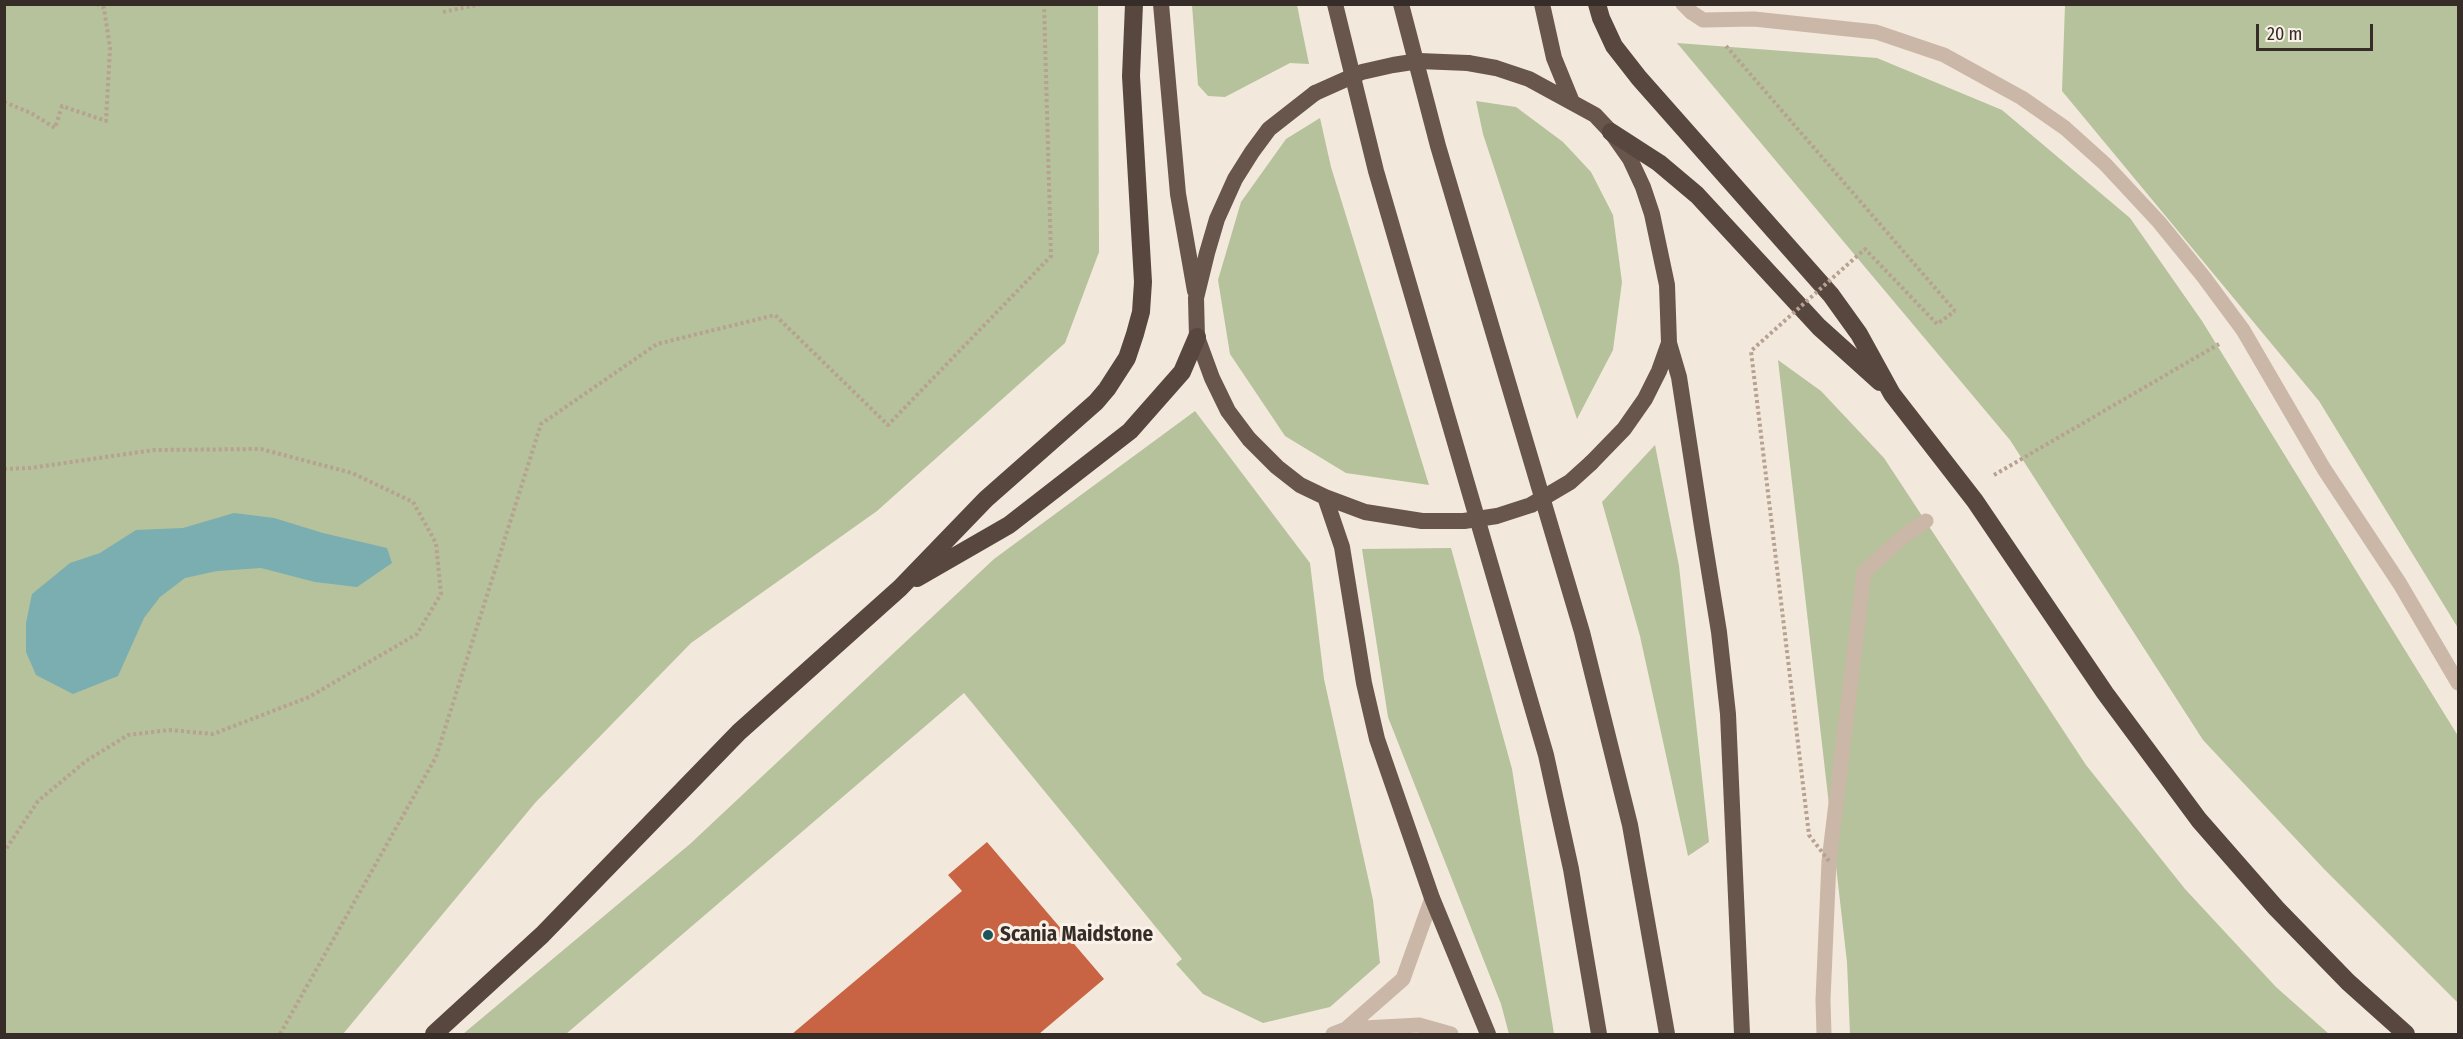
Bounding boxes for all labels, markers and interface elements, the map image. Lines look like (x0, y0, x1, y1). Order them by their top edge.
scale bar (2259, 12, 2376, 50)
text: 20 m (2267, 23, 2302, 45)
place label: Scania Maidstone (1000, 922, 1153, 948)
marker: Scania Maidstone (981, 928, 995, 942)

